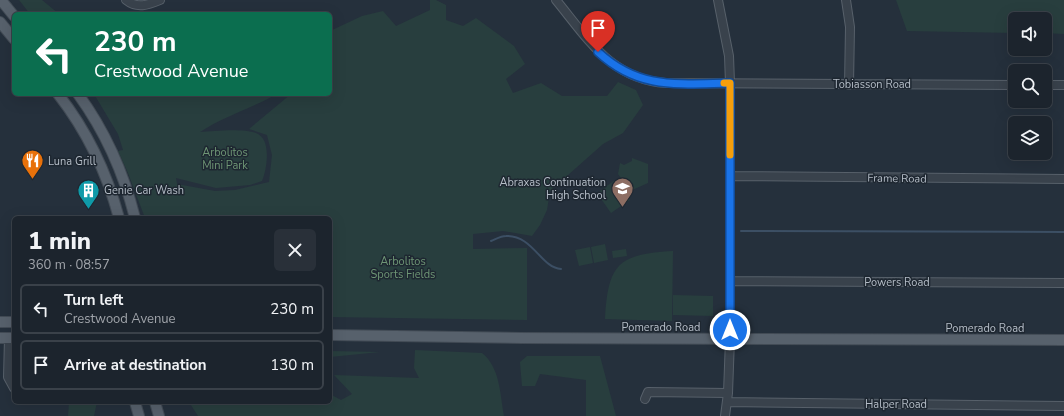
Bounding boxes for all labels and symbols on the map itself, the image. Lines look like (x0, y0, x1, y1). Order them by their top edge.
pin (581, 11, 615, 52)
street label: Tobiasson Road (833, 77, 911, 92)
park label: Arbolitos Mini Park (202, 145, 248, 173)
restaurant icon: Luna Grill (19, 148, 45, 181)
place label: Luna Grill (48, 154, 97, 169)
street label: Frame Road (867, 170, 927, 187)
place label: Abraxas Continuation High School (499, 175, 607, 203)
school or university icon: Abraxas Continuation High School (609, 175, 635, 208)
building icon: Genie Car Wash (75, 177, 101, 210)
place label: Genie Car Wash (104, 183, 184, 198)
park label: Arbolitos Sports Fields (371, 254, 435, 282)
street label: Powers Road (864, 275, 930, 290)
position arrow (709, 309, 751, 351)
street label: Pomerado Road (622, 320, 700, 335)
street label: Pomerado Road (946, 321, 1024, 336)
street label: Halper Road (865, 397, 927, 412)

